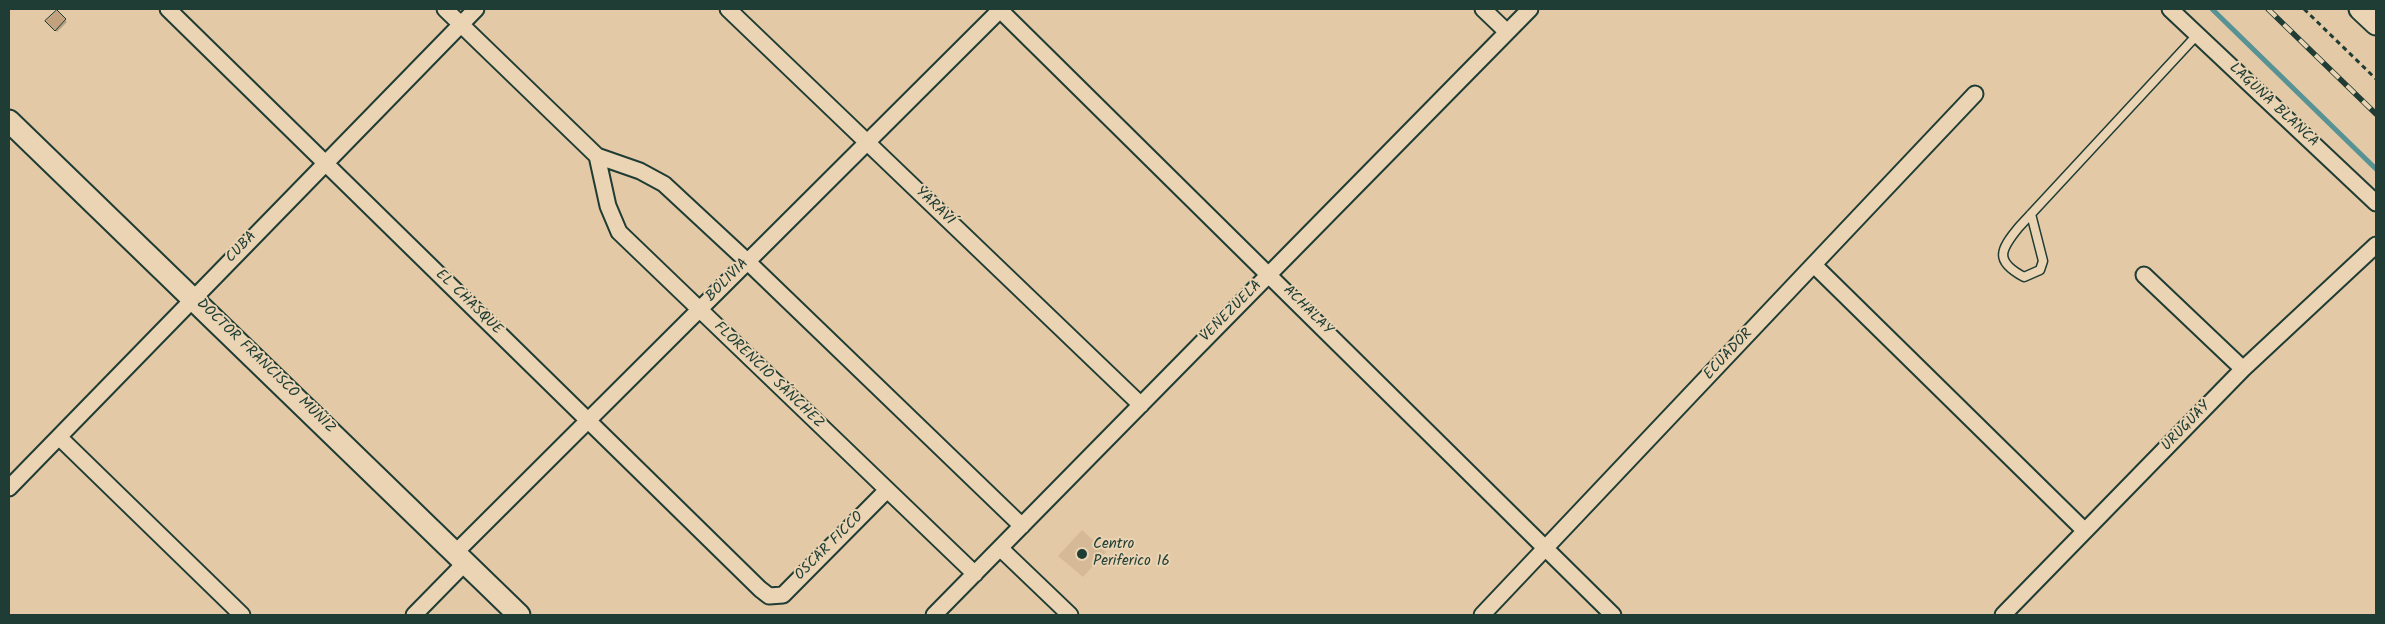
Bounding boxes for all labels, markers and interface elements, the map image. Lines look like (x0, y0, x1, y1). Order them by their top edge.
street label: LAGUNA BLANCA (2224, 60, 2322, 152)
street label: YARAVÍ (910, 184, 958, 230)
street label: CUBA (223, 229, 261, 267)
street label: BOLIVIA (703, 256, 753, 306)
street label: EL CHASQUE (431, 266, 505, 340)
street label: VENEZUELA (1197, 277, 1267, 347)
street label: ACHALAY (1278, 282, 1336, 340)
street label: DOCTOR FRANCISCO MUÑIZ (192, 296, 338, 438)
street label: FLORENCIO SÁNCHEZ (709, 319, 827, 433)
street label: ECUADOR (1701, 326, 1757, 384)
street label: URUGUAY (2159, 398, 2215, 456)
street label: OSCAR FICCO (792, 509, 868, 585)
place label: Centro Periferico 16 (1093, 536, 1170, 571)
marker: Centro Periferico 16 (1075, 547, 1089, 561)

